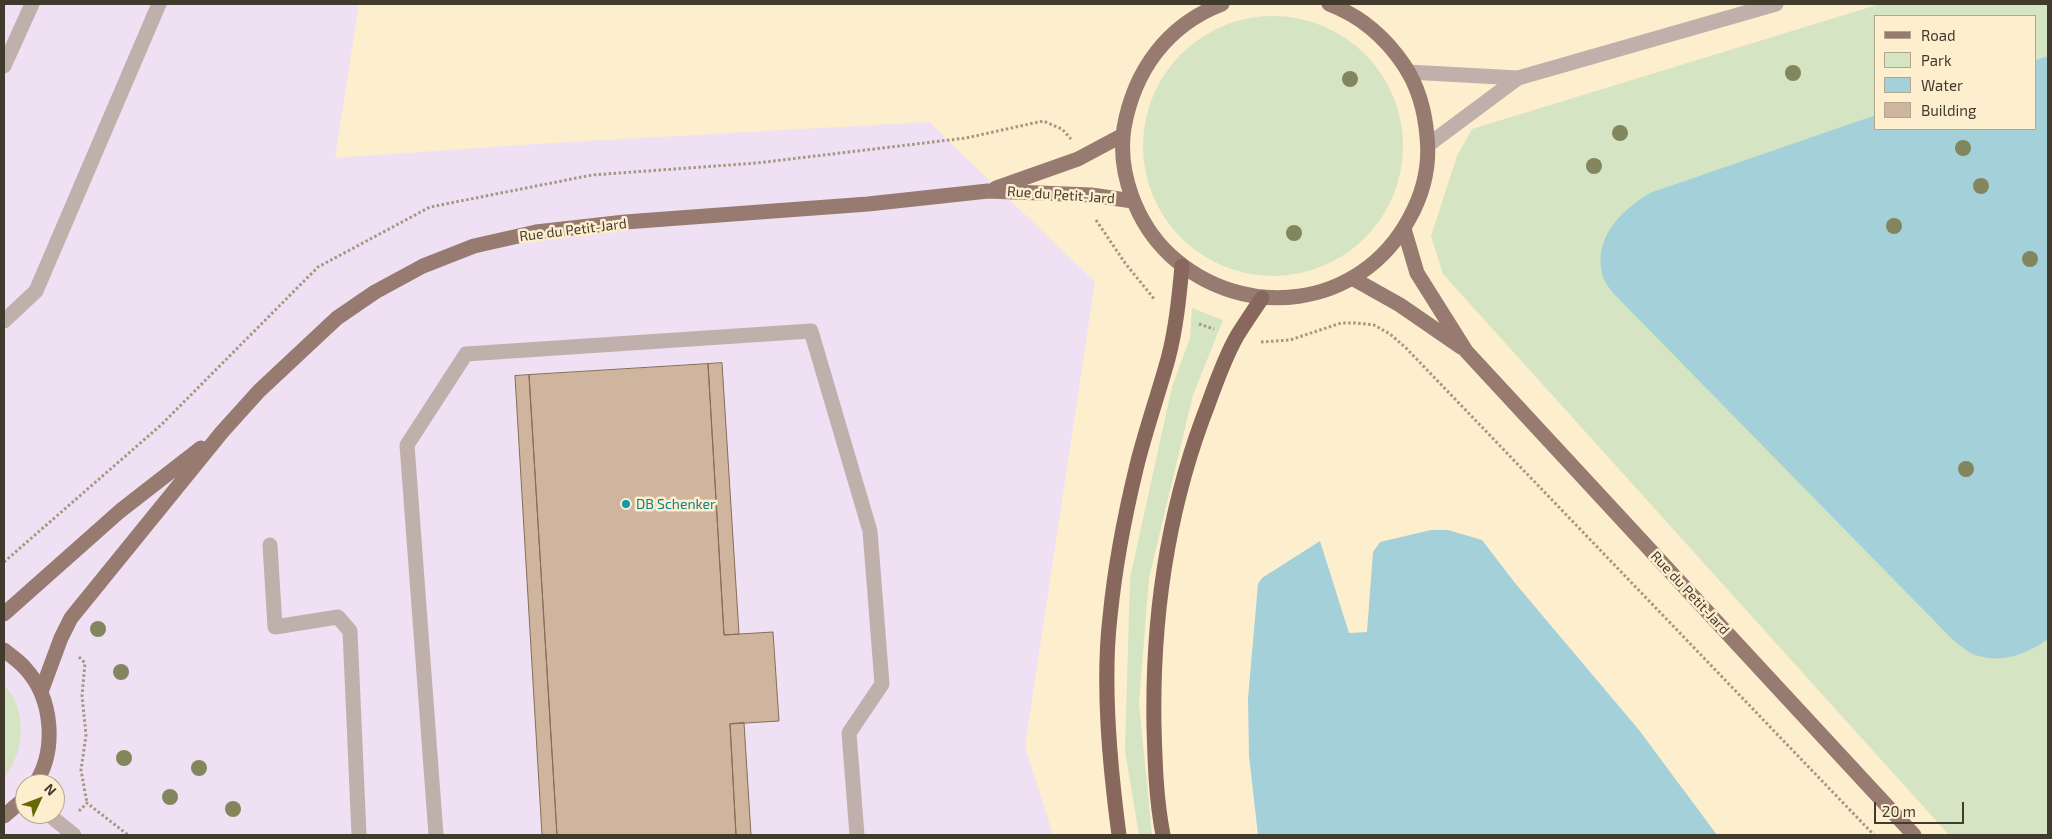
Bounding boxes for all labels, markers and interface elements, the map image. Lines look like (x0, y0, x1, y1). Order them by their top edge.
legend (1874, 15, 2037, 130)
text: Road (1921, 26, 1956, 44)
text: Park (1921, 51, 1952, 69)
text: Water (1921, 76, 1963, 94)
text: Building (1921, 101, 1976, 119)
street label: Rue du Petit-Jard (1007, 183, 1115, 207)
street label: Rue du Petit-Jard (518, 215, 628, 245)
place label: DB Schenker (636, 496, 716, 512)
marker: DB Schenker (620, 498, 632, 510)
street label: Rue du Petit-Jard (1647, 548, 1733, 638)
north arrow (15, 774, 65, 824)
text: N (41, 780, 60, 799)
scale bar (1877, 792, 1967, 824)
text: 20 m (1882, 802, 1916, 820)

